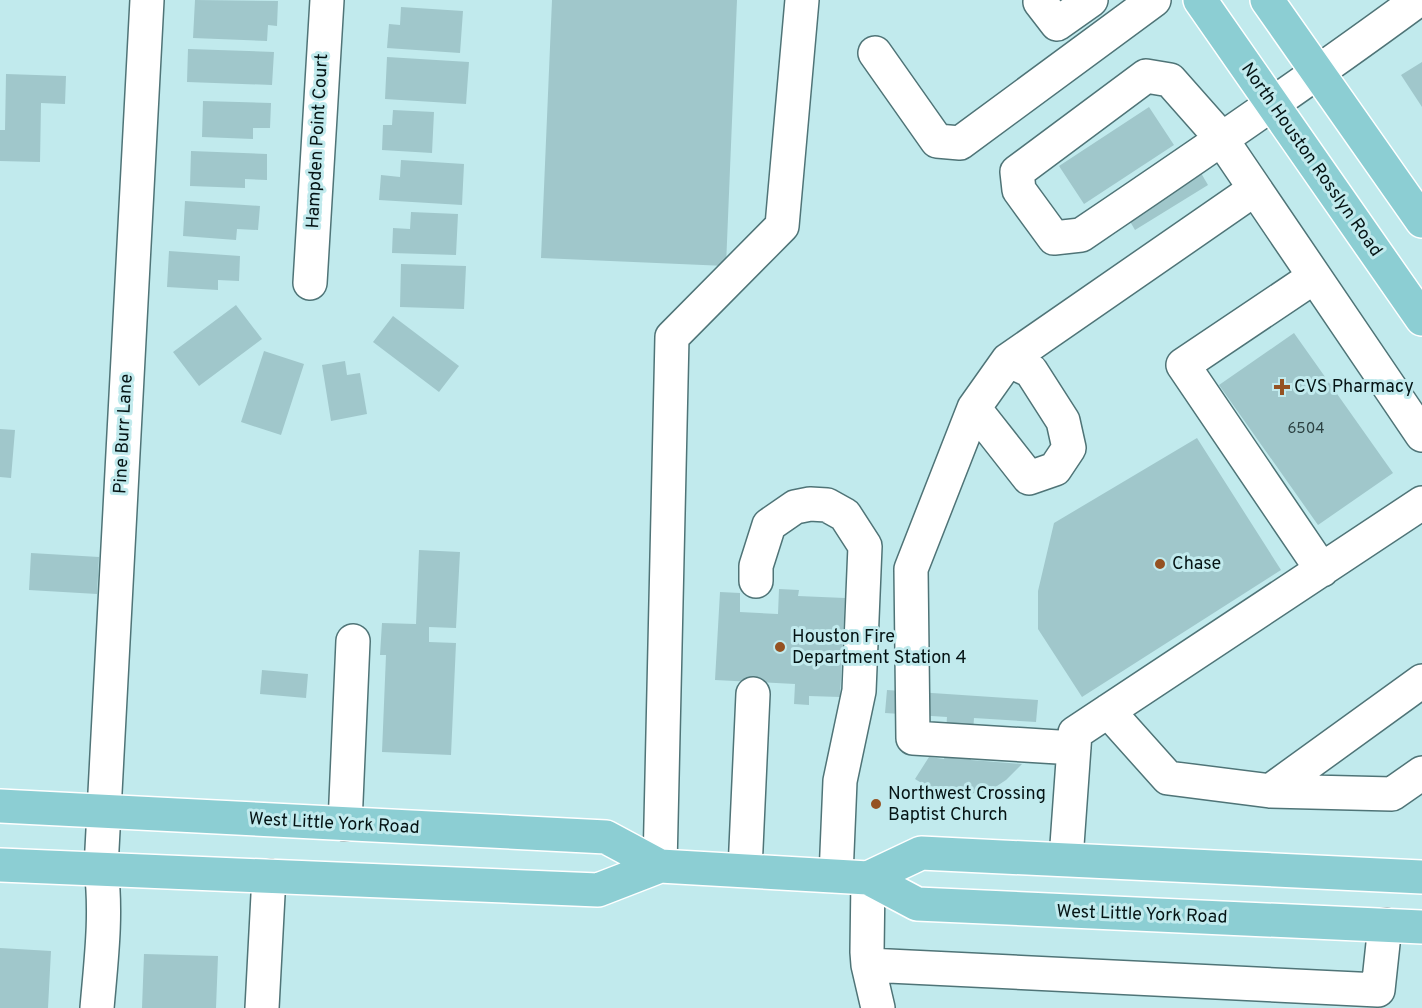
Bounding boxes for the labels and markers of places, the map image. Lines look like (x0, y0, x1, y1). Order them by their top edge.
place label: CVS Pharmacy (1294, 376, 1414, 399)
marker: CVS Pharmacy (1275, 380, 1289, 394)
place label: Chase (1172, 553, 1221, 576)
marker: Chase (1153, 557, 1167, 571)
place label: Houston Fire Department Station 4 (792, 626, 967, 670)
marker: Houston Fire Department Station 4 (773, 640, 787, 654)
place label: Northwest Crossing Baptist Church (888, 783, 1046, 827)
marker: Northwest Crossing Baptist Church (869, 797, 883, 811)

